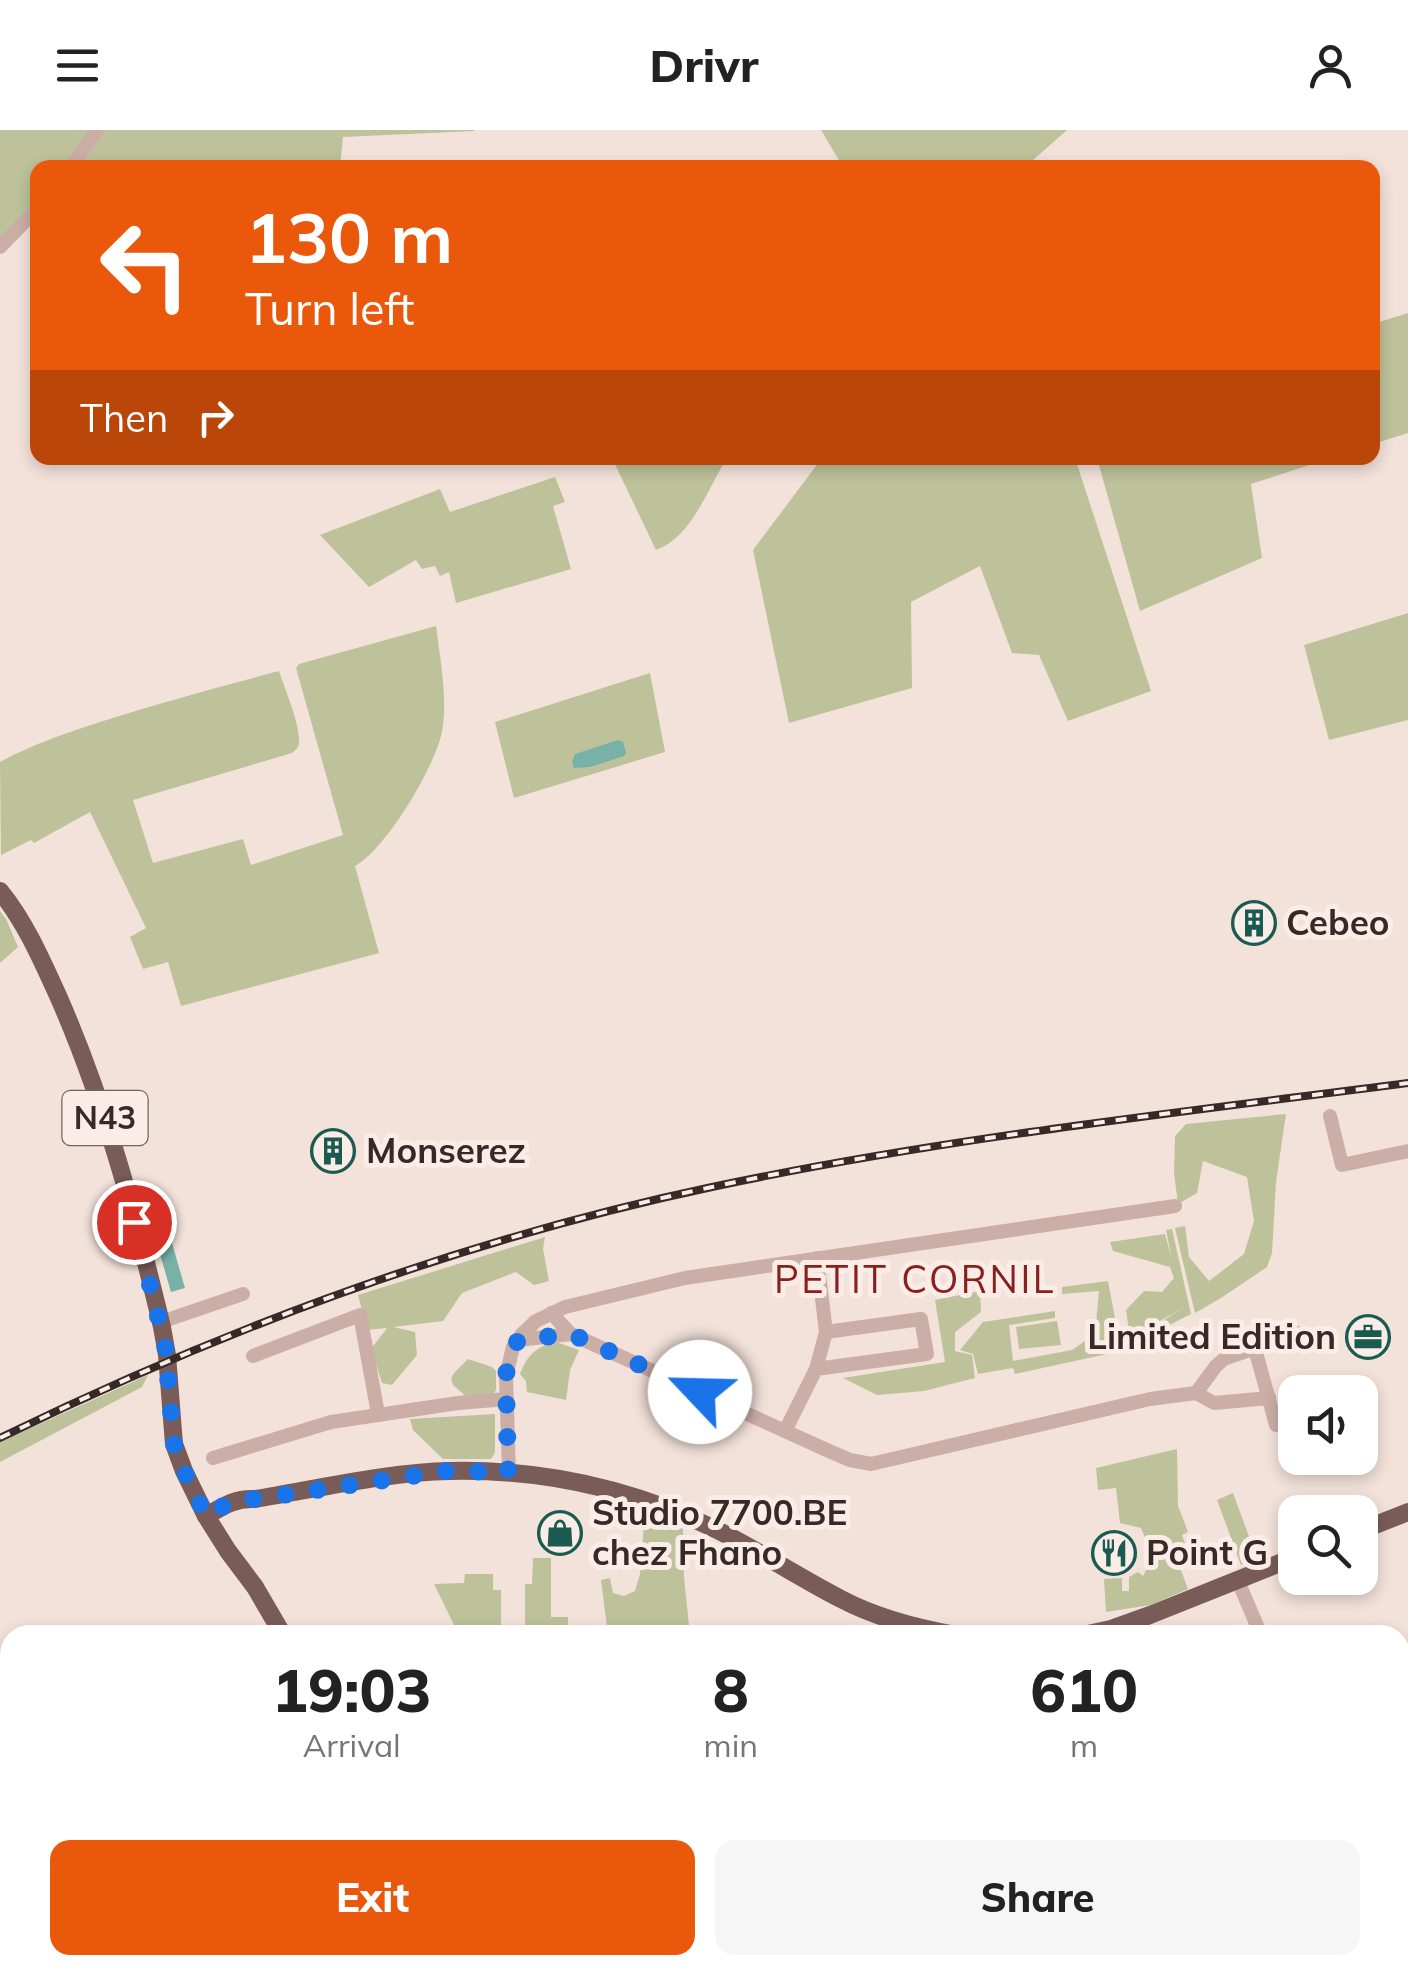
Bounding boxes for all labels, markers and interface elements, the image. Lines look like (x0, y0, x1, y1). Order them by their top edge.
text: Drivr (650, 37, 758, 93)
icon: menu (50, 38, 105, 93)
icon: person (1303, 38, 1358, 93)
text: 130 m (245, 193, 453, 281)
icon: left (80, 200, 210, 330)
text: Turn left (245, 280, 414, 336)
icon: right (188, 390, 243, 445)
text: Then (80, 394, 168, 442)
building icon: Cebeo (1231, 900, 1277, 946)
place label: Cebeo (1286, 900, 1390, 944)
road number: N43 (62, 1091, 148, 1145)
building icon: Monserez (310, 1128, 356, 1174)
place label: Monserez (366, 1128, 526, 1172)
pin (92, 1180, 177, 1265)
icon: arrive (107, 1195, 162, 1250)
district label: PETIT CORNIL (774, 1255, 1056, 1303)
place label: Limited Edition (1087, 1314, 1336, 1358)
office icon: Limited Edition (1345, 1314, 1391, 1360)
position arrow (648, 1340, 752, 1444)
map controls (1278, 1375, 1378, 1595)
button: sound (1278, 1375, 1378, 1475)
place label: Studio 7700.BE chez Fhano (592, 1490, 847, 1574)
button: search (1278, 1495, 1378, 1595)
shop icon: Studio 7700.BE chez Fhano (537, 1510, 583, 1556)
restaurant icon: Point G (1091, 1530, 1137, 1576)
place label: Point G (1146, 1530, 1268, 1574)
text: 19:03 (272, 1652, 432, 1727)
text: 8 (713, 1652, 749, 1727)
text: 610 (1030, 1652, 1138, 1727)
text: Arrival (303, 1725, 401, 1765)
text: min (704, 1725, 758, 1765)
text: m (1070, 1725, 1098, 1765)
button: Exit (50, 1840, 695, 1955)
button: Share (715, 1840, 1360, 1955)

